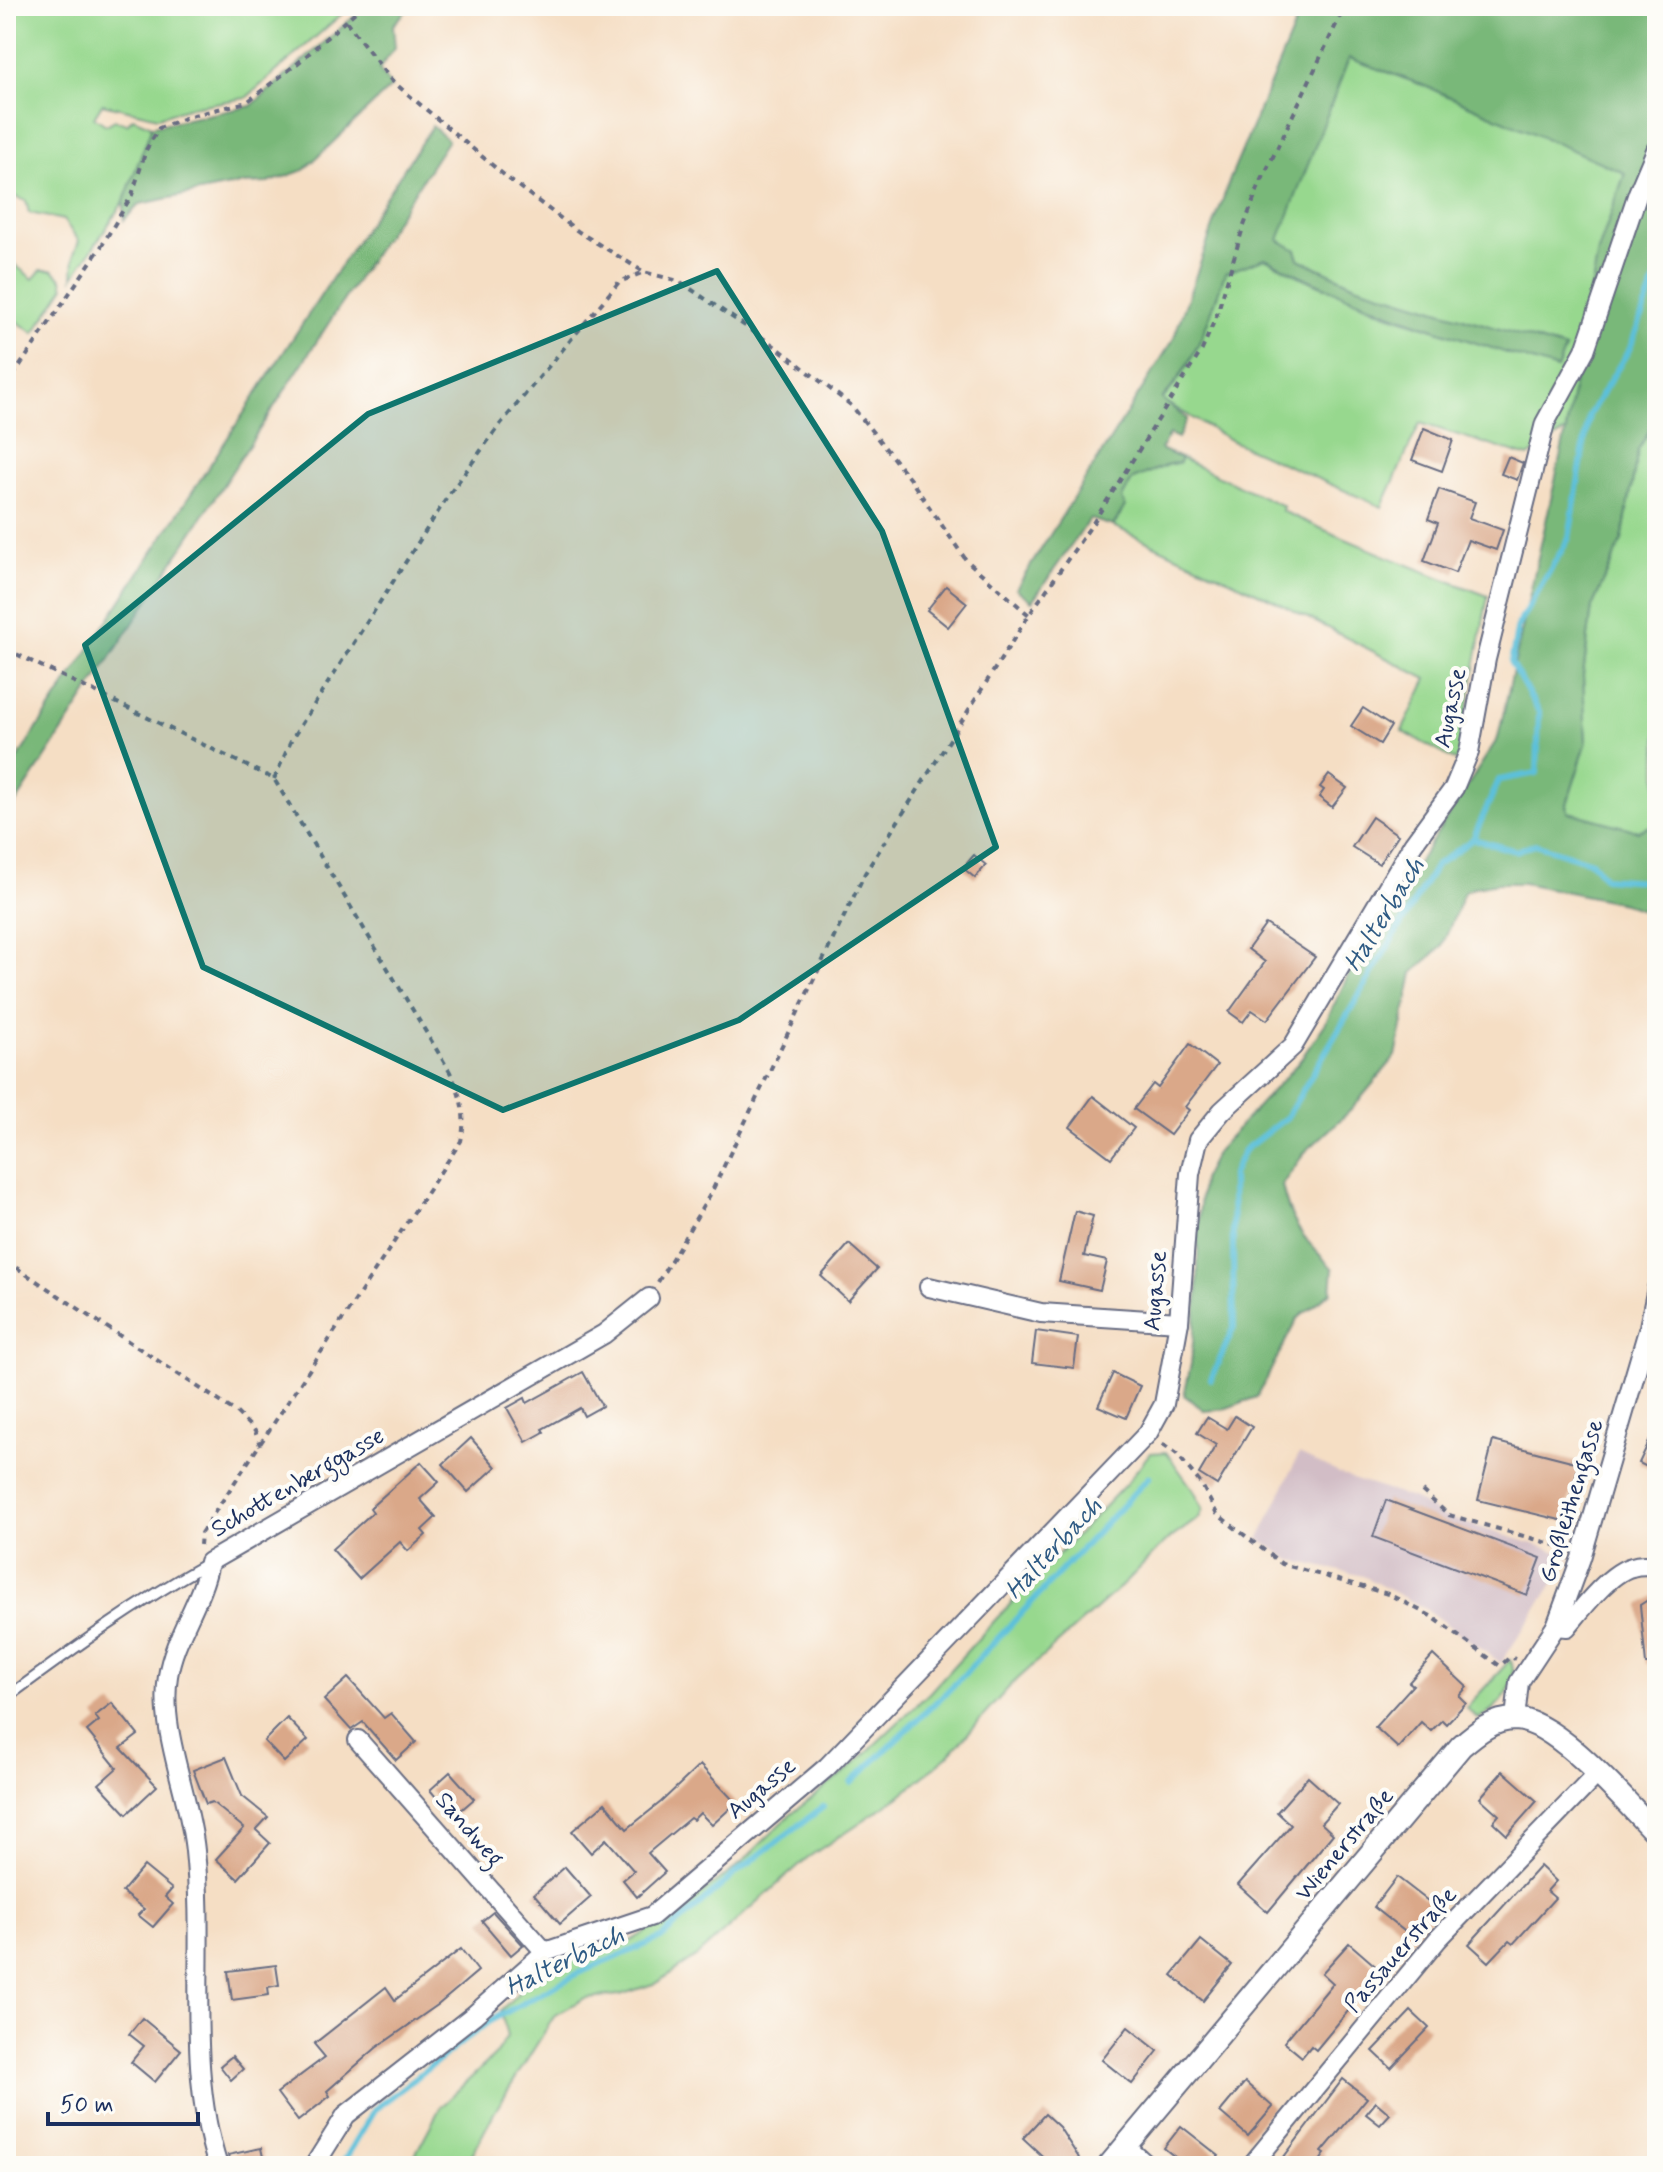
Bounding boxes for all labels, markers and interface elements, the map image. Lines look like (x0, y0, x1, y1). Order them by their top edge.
street label: Augasse (1427, 665, 1475, 751)
water label: Halterbach (1337, 852, 1433, 978)
street label: Augasse (1137, 1249, 1175, 1333)
street label: Großleithengasse (1532, 1416, 1614, 1587)
street label: Schottenberggasse (206, 1421, 392, 1548)
water label: Halterbach (998, 1491, 1110, 1607)
street label: Augasse (721, 1751, 803, 1827)
street label: Wienerstraße (1289, 1782, 1401, 1908)
street label: Sandweg (425, 1786, 510, 1876)
street label: Passauerstraße (1338, 1880, 1464, 2019)
water label: Halterbach (500, 1919, 630, 2005)
scale bar (48, 2076, 198, 2126)
text: 50 m (60, 2090, 114, 2121)

